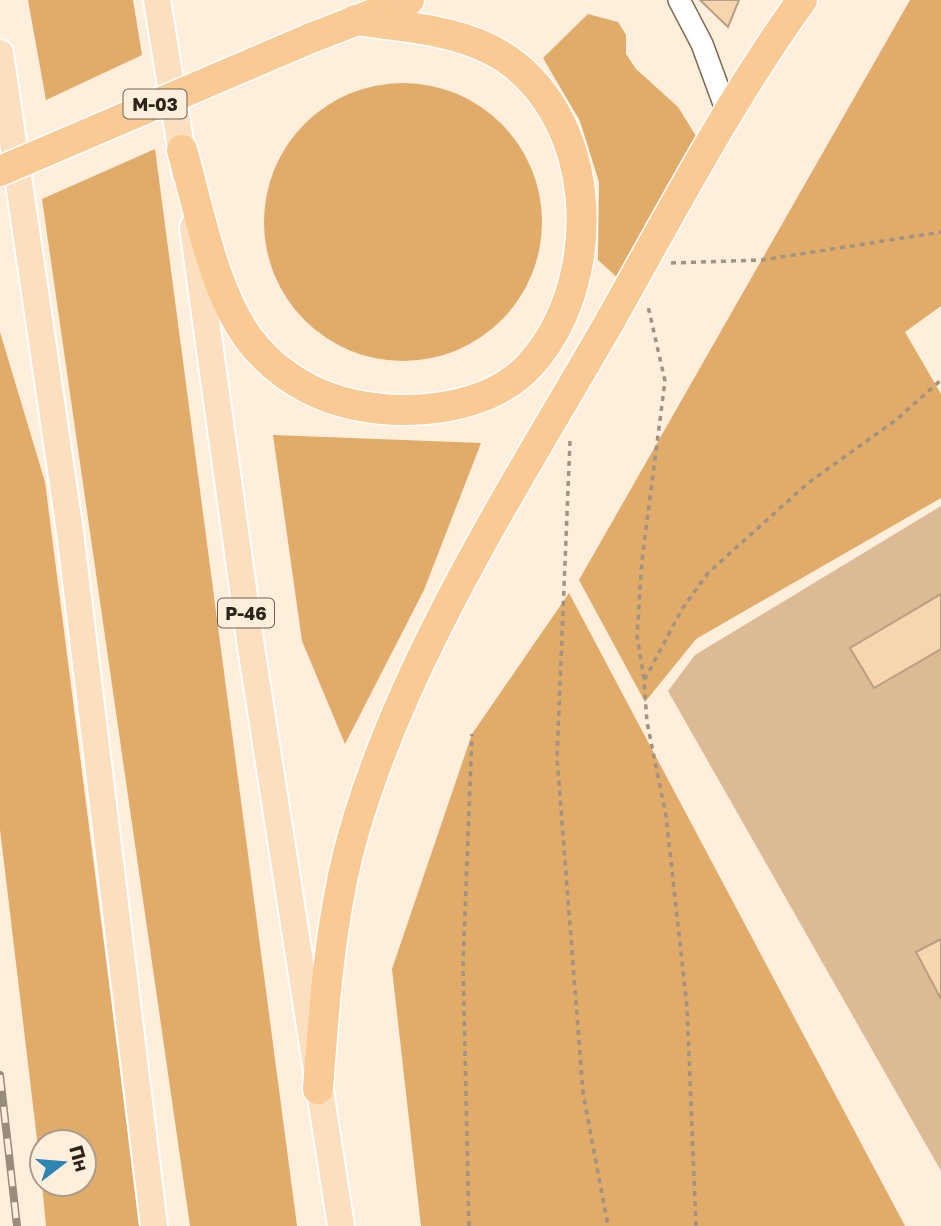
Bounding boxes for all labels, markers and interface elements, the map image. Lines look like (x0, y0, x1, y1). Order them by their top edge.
road number: М-03 (124, 90, 186, 119)
road number: Р-46 (218, 598, 274, 628)
north arrow (28, 1128, 98, 1198)
text: Пн (65, 1143, 94, 1174)

